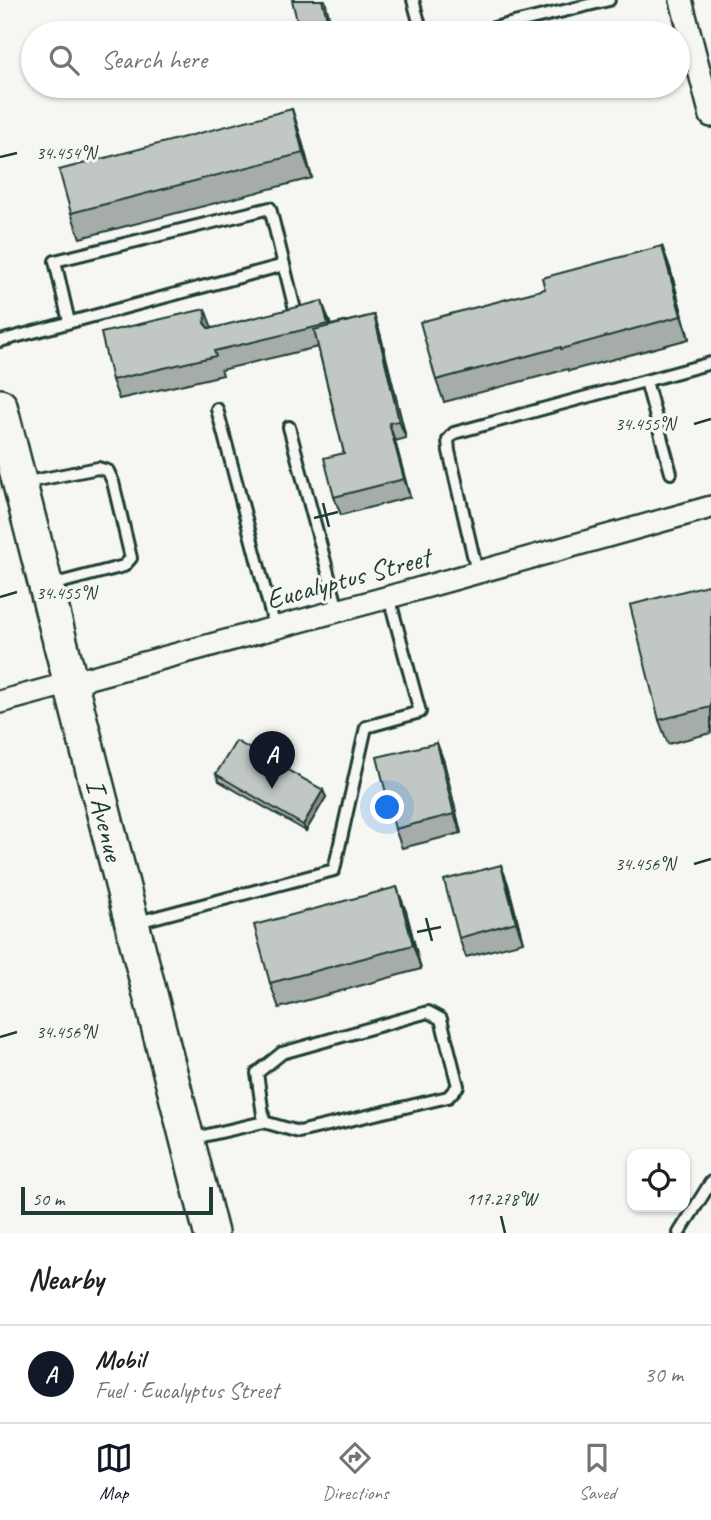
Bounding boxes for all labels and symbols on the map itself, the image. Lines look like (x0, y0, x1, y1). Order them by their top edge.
text: 34.454°N (36, 142, 99, 164)
text: 34.455°N (615, 413, 678, 435)
street label: Eucalyptus Street (262, 538, 437, 617)
text: 34.455°N (36, 582, 99, 604)
pin: A (249, 731, 295, 789)
street label: I Avenue (78, 776, 132, 866)
your location (370, 790, 404, 824)
text: 34.456°N (615, 853, 678, 875)
text: 34.456°N (36, 1021, 99, 1043)
scale bar (21, 1184, 214, 1216)
text: 117.278°W (466, 1188, 539, 1210)

